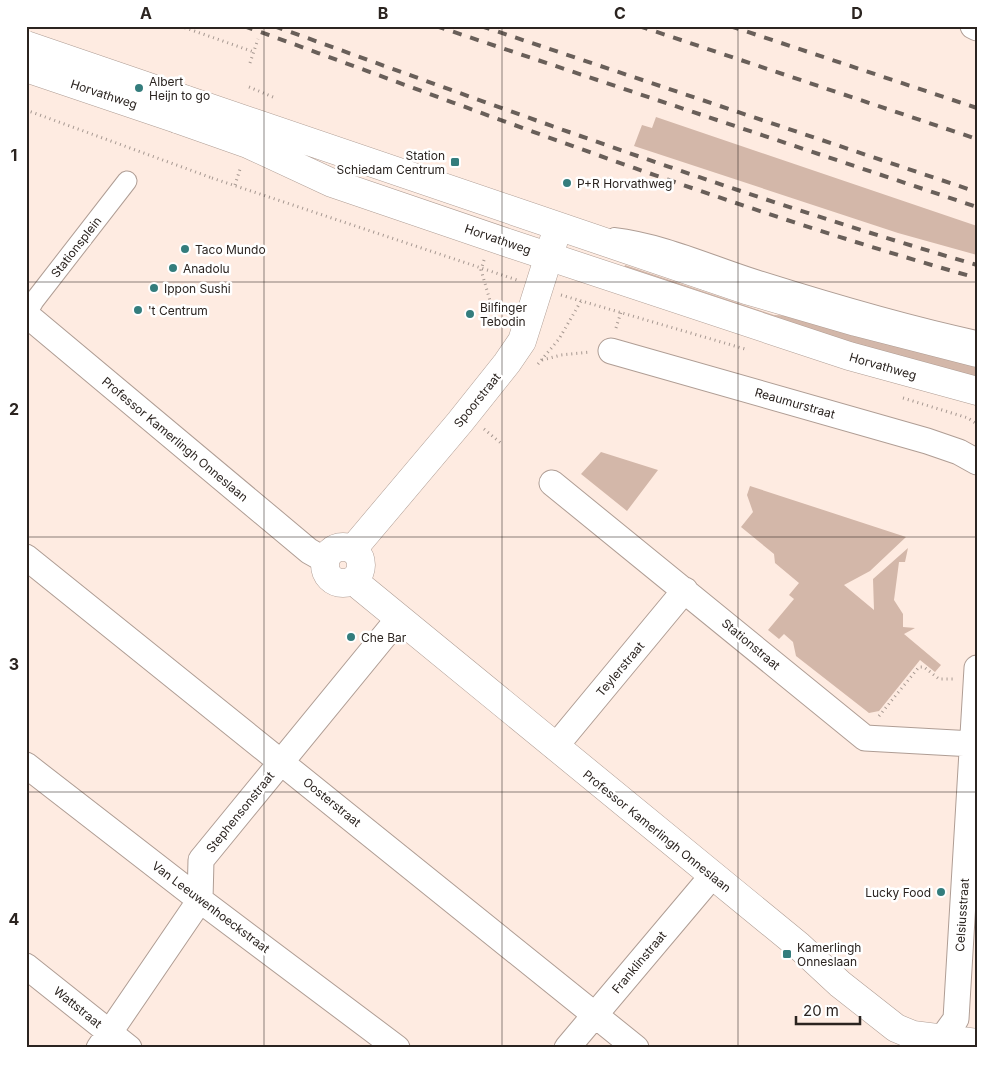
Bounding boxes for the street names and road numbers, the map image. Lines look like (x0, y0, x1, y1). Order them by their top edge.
street label: Horvathweg (69, 76, 139, 112)
street label: Stationsplein (48, 214, 104, 280)
street label: Horvathweg (463, 221, 533, 257)
street label: Horvathweg (848, 349, 918, 383)
street label: Spoorstraat (450, 370, 504, 430)
street label: Professor Kamerlingh Onneslaan (99, 373, 251, 505)
street label: Reaumurstraat (753, 384, 837, 422)
street label: Stationstraat (719, 615, 783, 673)
street label: Teylerstraat (593, 638, 647, 699)
street label: Professor Kamerlingh Onneslaan (580, 767, 734, 895)
street label: Stephensonstraat (203, 768, 277, 856)
street label: Oosterstraat (300, 774, 364, 830)
street label: Van Leeuwenhoeckstraat (149, 858, 273, 956)
street label: Celsiusstraat (952, 878, 972, 952)
street label: Franklinstraat (609, 928, 669, 996)
street label: Wattstraat (51, 983, 105, 1031)

